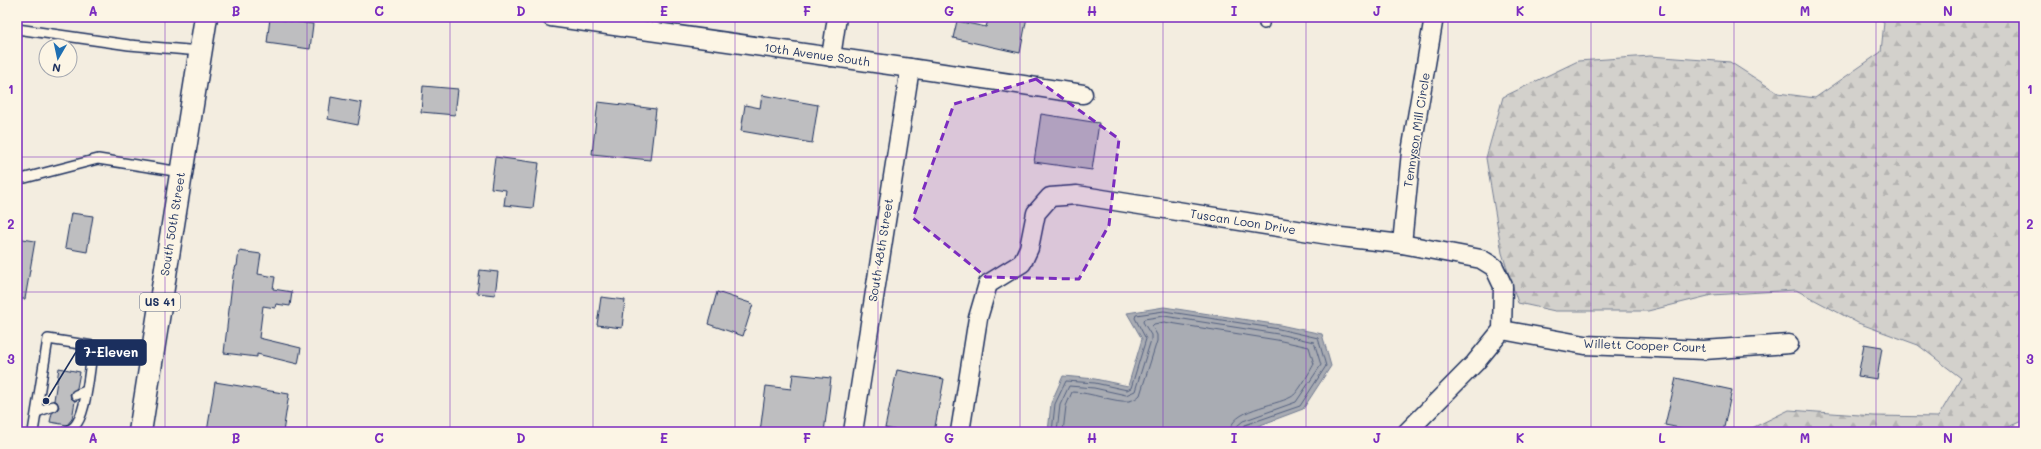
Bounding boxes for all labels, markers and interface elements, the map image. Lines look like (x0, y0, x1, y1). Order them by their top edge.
text: A (88, 2, 98, 19)
text: B (232, 2, 241, 19)
text: C (374, 2, 384, 19)
text: D (516, 2, 526, 19)
text: E (660, 2, 668, 19)
text: F (803, 2, 811, 19)
text: G (944, 2, 954, 19)
text: H (1087, 2, 1097, 19)
text: I (1231, 2, 1238, 19)
text: J (1373, 2, 1381, 19)
text: K (1516, 2, 1525, 19)
text: L (1658, 2, 1666, 19)
text: M (1800, 2, 1810, 19)
text: N (1943, 2, 1953, 19)
north arrow (38, 38, 78, 78)
street label: 10th Avenue South (763, 39, 871, 69)
text: N (51, 60, 62, 76)
street label: Tennyson Mill Circle (1399, 71, 1433, 188)
text: 1 (8, 80, 14, 97)
text: 1 (2027, 80, 2033, 97)
street label: South 50th Street (156, 171, 188, 277)
street label: South 48th Street (864, 197, 896, 303)
street label: Tuscan Loon Drive (1189, 205, 1297, 237)
text: 2 (7, 215, 15, 232)
text: 2 (2026, 215, 2034, 232)
road number: US 41 (140, 293, 180, 311)
street label: Willett Cooper Court (1583, 335, 1707, 355)
callout: 7-Eleven (76, 340, 146, 365)
text: 7-Eleven (84, 343, 138, 360)
text: 3 (7, 350, 15, 367)
text: 3 (2026, 350, 2034, 367)
text: A (88, 429, 98, 446)
text: B (232, 429, 241, 446)
text: C (374, 429, 384, 446)
text: D (516, 429, 526, 446)
text: E (660, 429, 668, 446)
text: F (803, 429, 811, 446)
text: G (944, 429, 954, 446)
text: H (1087, 429, 1097, 446)
text: I (1231, 429, 1238, 446)
text: J (1373, 429, 1381, 446)
text: K (1516, 429, 1525, 446)
text: L (1658, 429, 1666, 446)
text: M (1800, 429, 1810, 446)
text: N (1943, 429, 1953, 446)

